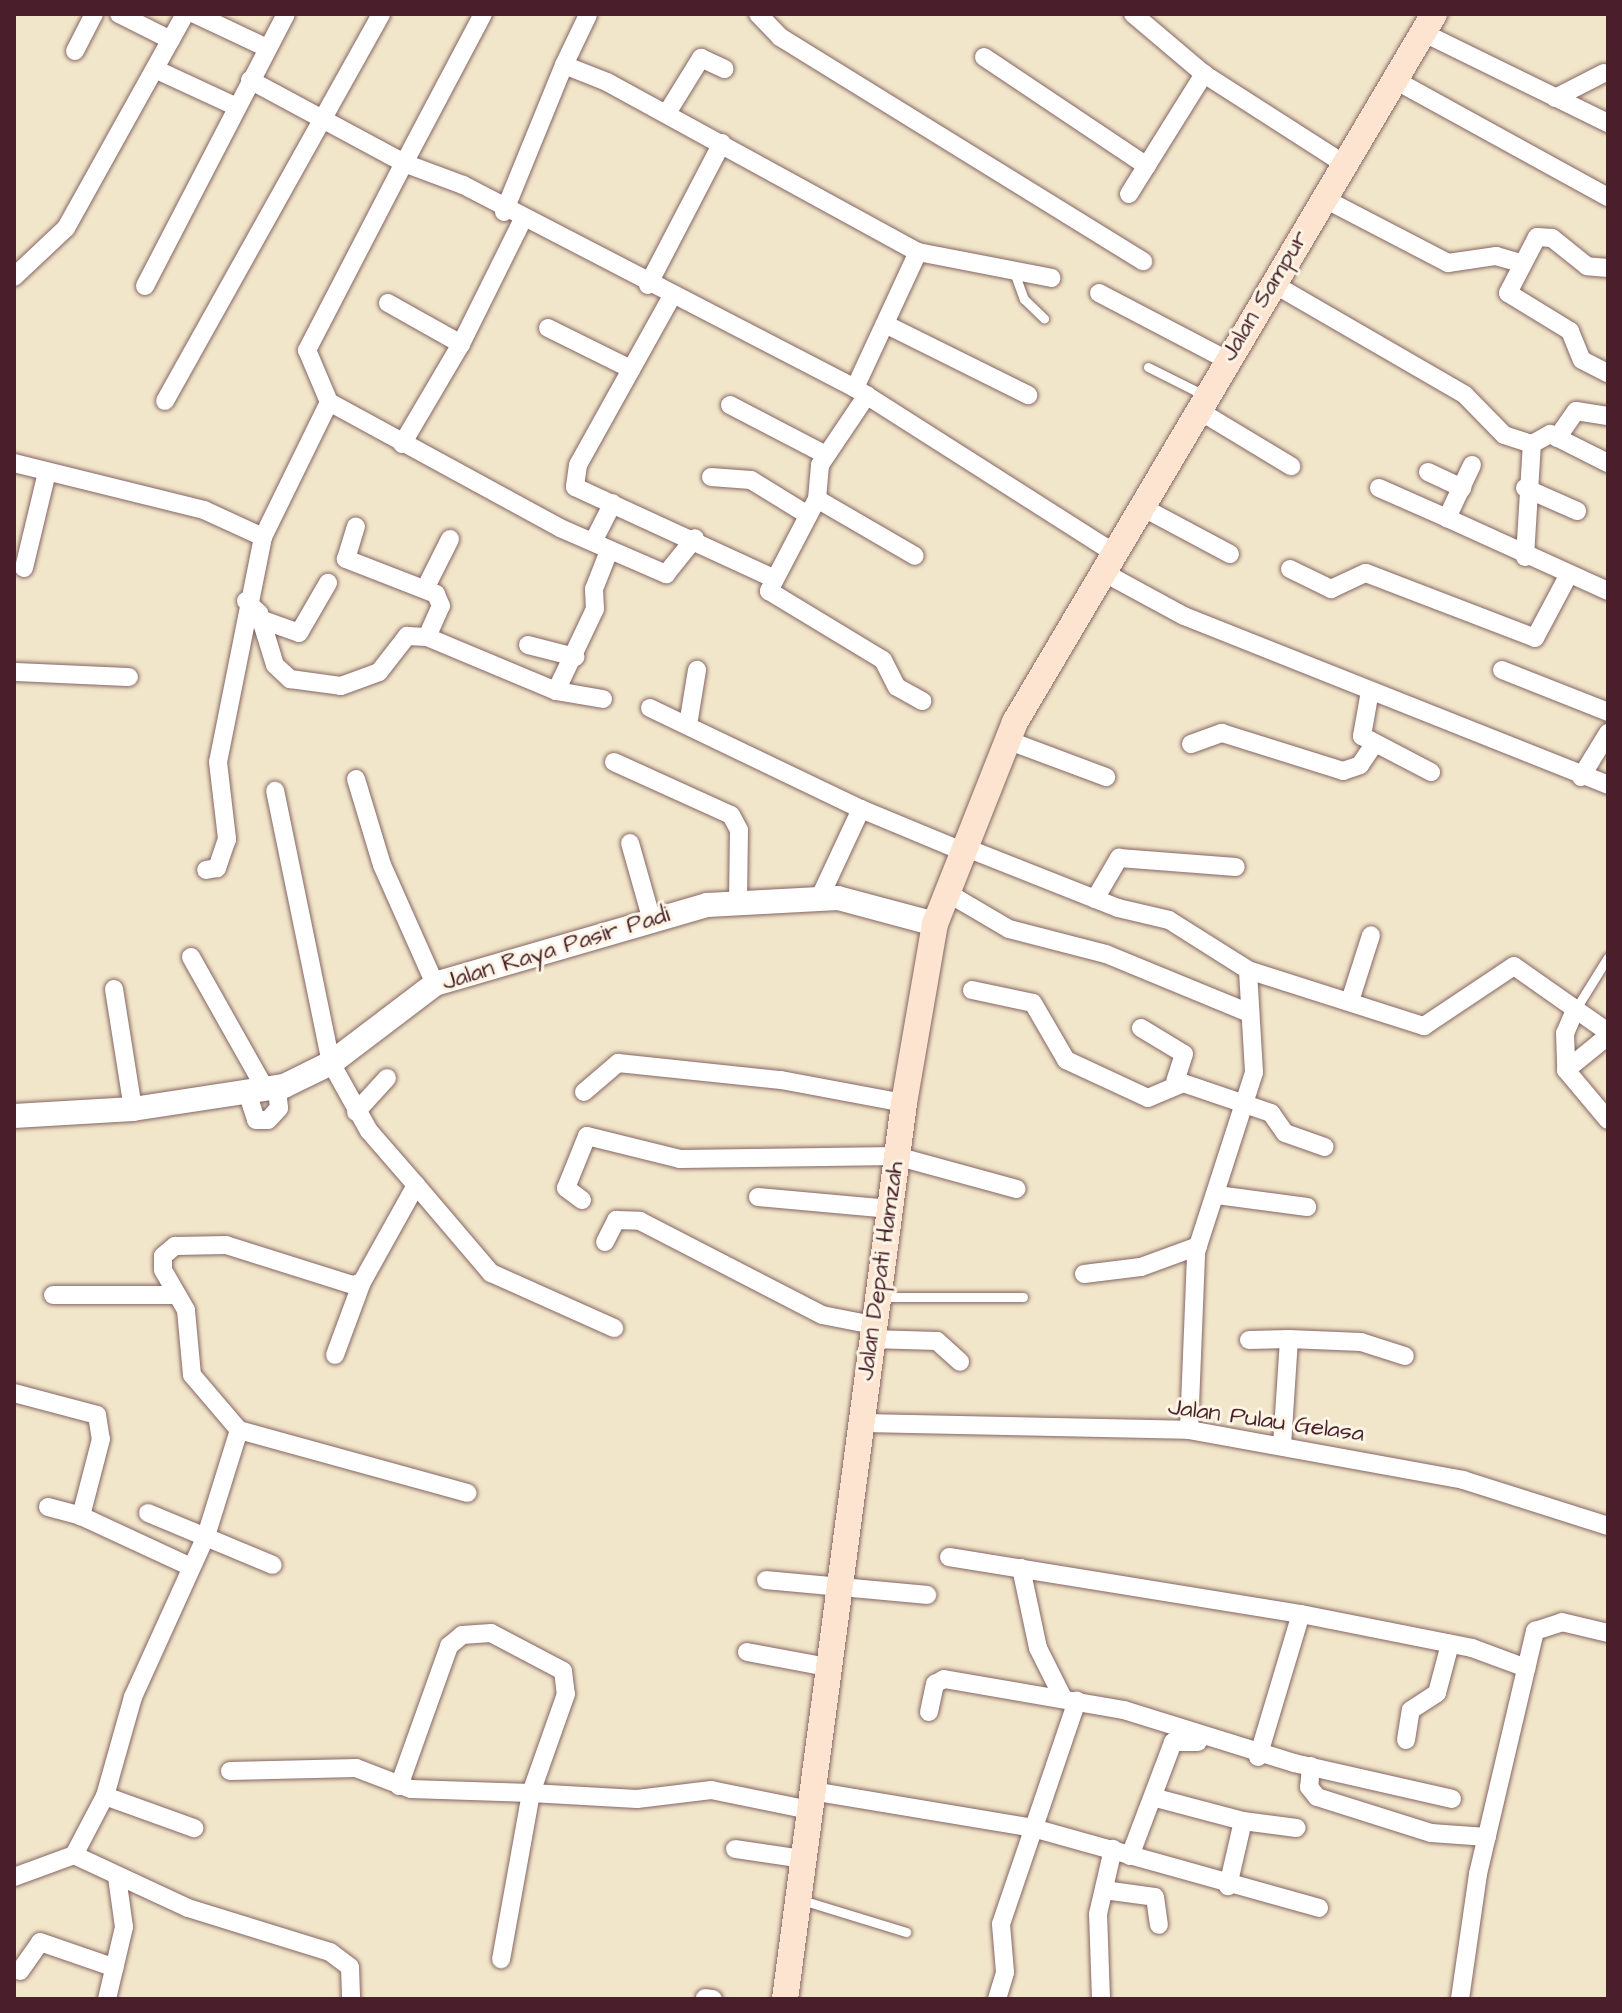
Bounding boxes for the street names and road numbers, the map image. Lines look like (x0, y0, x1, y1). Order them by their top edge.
street label: Jalan Sampur (1215, 225, 1315, 367)
street label: Jalan Raya Pasir Padi (439, 901, 673, 997)
street label: Jalan Depati Hamzah (851, 1160, 911, 1382)
street label: Jalan Pulau Gelasa (1166, 1393, 1366, 1449)

